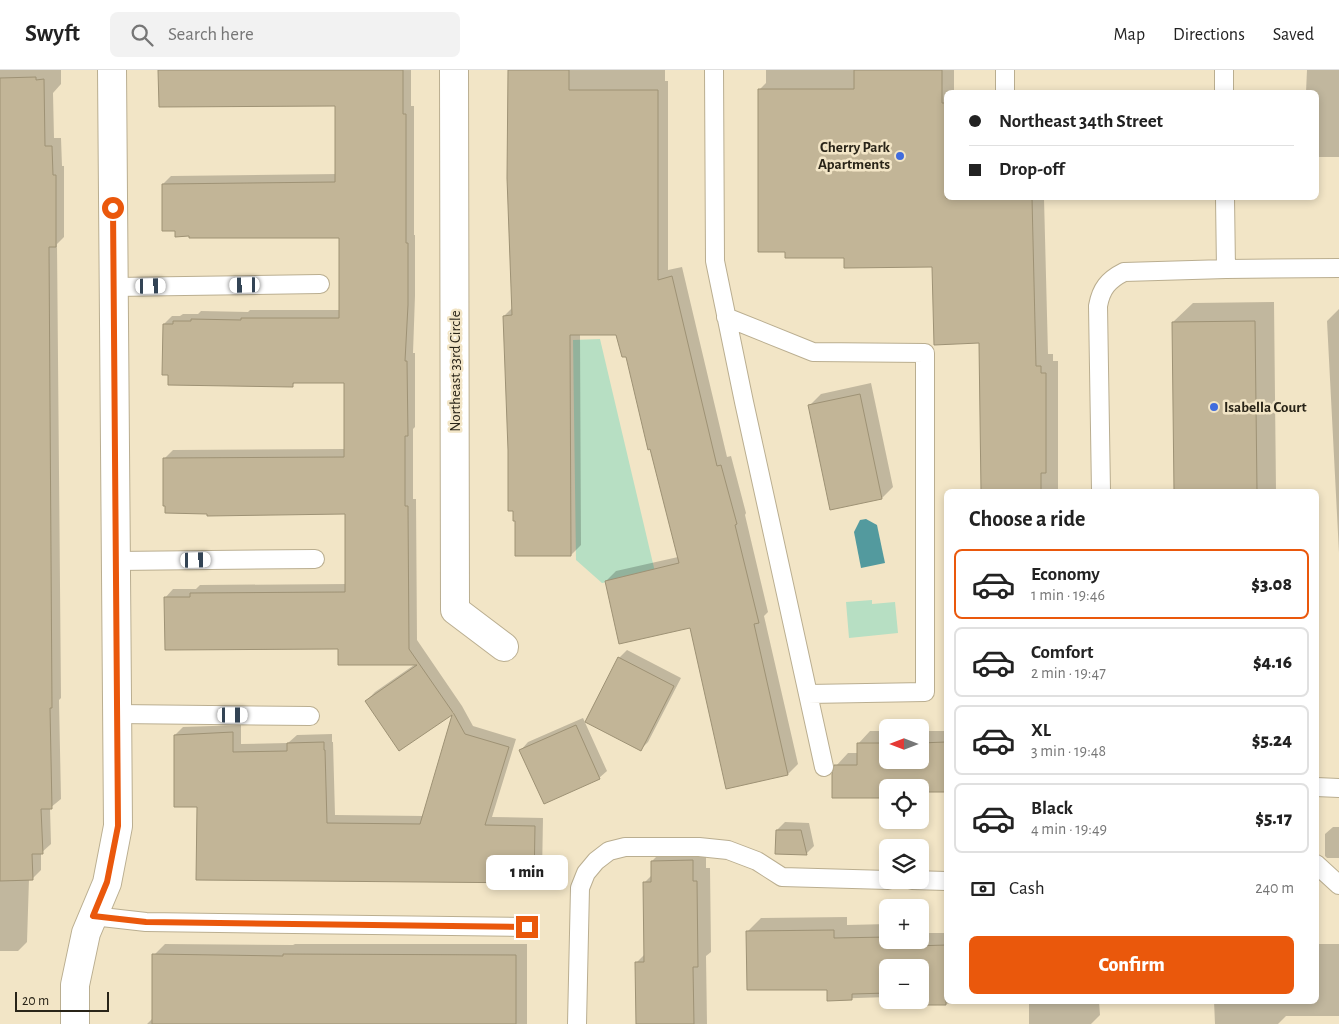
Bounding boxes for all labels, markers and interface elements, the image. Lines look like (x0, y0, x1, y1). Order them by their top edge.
search box (110, 12, 460, 57)
icon: search (128, 21, 156, 49)
text: Swyft (25, 22, 80, 46)
text: Search here (168, 25, 254, 44)
text: Map (1114, 26, 1145, 44)
text: Directions (1173, 26, 1245, 44)
text: Saved (1273, 26, 1314, 44)
text: Northeast 34th Street (999, 112, 1163, 131)
place label: Cherry Park Apartments (818, 140, 891, 172)
marker: Cherry Park Apartments (894, 150, 906, 162)
text: Drop-off (999, 160, 1064, 179)
route start (102, 197, 124, 219)
car (229, 277, 260, 293)
car (135, 278, 166, 294)
street label: Northeast 33rd Circle (448, 310, 463, 432)
place label: Isabella Court (1224, 400, 1307, 415)
marker: Isabella Court (1208, 401, 1220, 413)
text: Choose a ride (969, 508, 1085, 530)
car (180, 552, 211, 568)
icon: car (971, 562, 1016, 607)
text: Economy (1031, 565, 1100, 584)
text: $3.08 (1251, 575, 1292, 594)
text: 1 min · 19:46 (1031, 587, 1105, 603)
icon: car (971, 640, 1016, 685)
text: Comfort (1031, 643, 1093, 662)
text: $4.16 (1253, 653, 1292, 672)
text: 2 min · 19:47 (1031, 665, 1106, 681)
car (218, 708, 248, 723)
icon: car (971, 718, 1016, 763)
north arrow (879, 719, 929, 769)
map controls (879, 719, 929, 1009)
text: XL (1031, 721, 1051, 740)
text: $5.24 (1252, 731, 1292, 750)
text: 3 min · 19:48 (1031, 743, 1106, 759)
button: locate (879, 779, 929, 829)
icon: car (971, 796, 1016, 841)
text: Black (1031, 799, 1073, 818)
text: $5.17 (1255, 809, 1292, 828)
text: 4 min · 19:49 (1031, 821, 1107, 837)
button: layers (879, 839, 929, 889)
callout: 1 min (486, 854, 568, 890)
text: 1 min (510, 864, 544, 880)
icon: cash (969, 875, 997, 903)
text: Cash (1009, 879, 1045, 898)
text: 240 m (1255, 880, 1294, 896)
button: + (879, 899, 929, 949)
route end (516, 916, 538, 938)
button: Confirm (969, 936, 1294, 994)
button: − (879, 959, 929, 1009)
scale bar (15, 989, 109, 1012)
text: 20 m (22, 994, 49, 1008)

